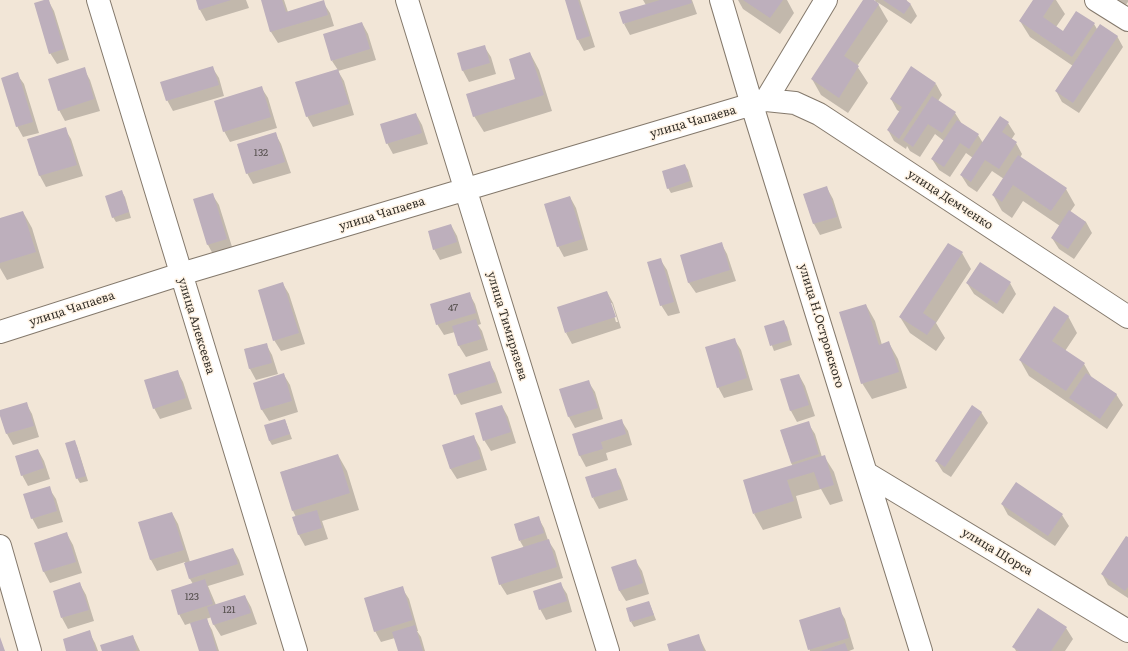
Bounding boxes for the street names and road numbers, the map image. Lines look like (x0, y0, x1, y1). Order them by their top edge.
street label: улица Чапаева (648, 103, 738, 141)
street label: улица Демченко (905, 167, 995, 233)
street label: улица Чапаева (337, 194, 427, 234)
street label: улица Н.Островского (795, 262, 847, 390)
street label: улица Тимирязева (484, 270, 530, 382)
street label: улица Алексеева (174, 276, 218, 376)
street label: улица Чапаева (27, 288, 117, 330)
street label: улица Щорса (959, 525, 1035, 579)

